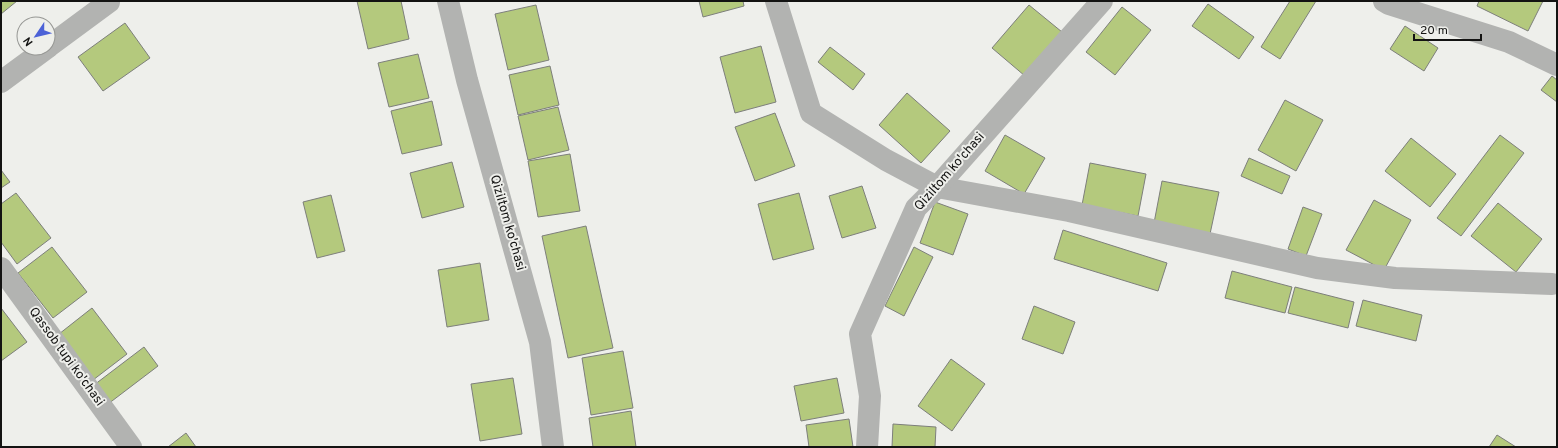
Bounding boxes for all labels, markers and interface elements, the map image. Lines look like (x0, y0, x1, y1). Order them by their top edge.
north arrow (16, 16, 56, 56)
scale bar (1414, 16, 1481, 42)
text: 20 m (1420, 23, 1448, 39)
text: N (21, 34, 37, 48)
street label: Qiziltom ko'chasi (912, 129, 988, 215)
street label: Qiziltom ko'chasi (486, 173, 528, 273)
street label: Qassob tupi ko'chasi (25, 305, 107, 409)

